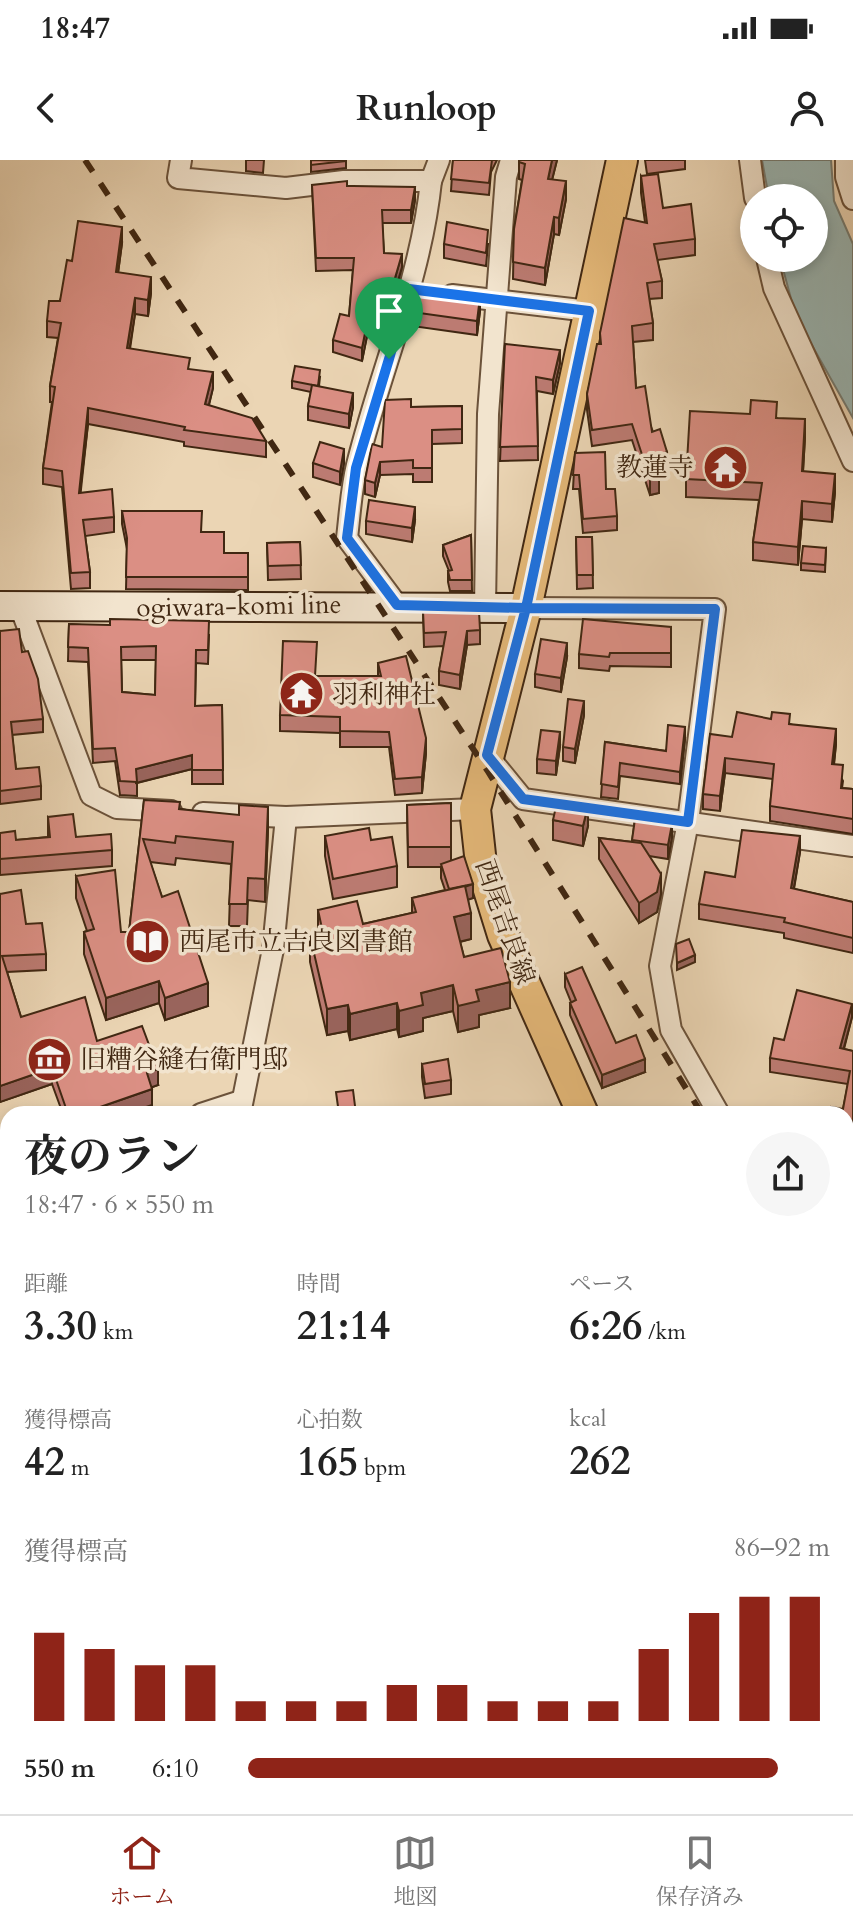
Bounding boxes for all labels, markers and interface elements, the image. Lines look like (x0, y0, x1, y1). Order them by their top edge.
text: 18:47 (40, 8, 110, 49)
text: Runloop (356, 84, 497, 133)
icon: back (24, 86, 68, 130)
icon: person (785, 86, 829, 130)
map controls (740, 184, 828, 272)
button: locate (740, 184, 828, 272)
pin (355, 277, 423, 359)
icon: arrive (367, 289, 411, 333)
temple icon: 教蓮寺 (701, 443, 749, 491)
place label: 教蓮寺 (616, 450, 694, 485)
street label: ogiwara-komi line (136, 587, 342, 625)
temple icon: 羽利神社 (277, 670, 325, 718)
place label: 羽利神社 (332, 677, 436, 712)
street label: 西尾吉良線 (467, 855, 543, 989)
library icon: 西尾市立吉良図書館 (124, 917, 172, 965)
place label: 西尾市立吉良図書館 (179, 924, 413, 959)
museum icon: 旧糟谷縫右衛門邸 (25, 1035, 73, 1083)
place label: 旧糟谷縫右衛門邸 (80, 1042, 288, 1077)
text: 夜のラン (24, 1127, 200, 1187)
button: share (746, 1132, 830, 1216)
text: 18:47 · 6 × 550 m (24, 1187, 214, 1222)
text: 距離 (24, 1269, 68, 1299)
text: 時間 (297, 1269, 341, 1299)
text: ペース (569, 1269, 634, 1299)
text: 3.30 (24, 1299, 97, 1354)
text: 21:14 (297, 1299, 390, 1354)
text: 6:26 (569, 1299, 642, 1354)
text: km (97, 1317, 133, 1347)
text: /km (642, 1317, 686, 1347)
text: kcal (569, 1404, 606, 1434)
text: 獲得標高 (24, 1405, 112, 1435)
text: 心拍数 (297, 1405, 363, 1435)
text: 262 (569, 1434, 631, 1489)
text: 42 (24, 1435, 65, 1490)
text: 165 (297, 1435, 358, 1490)
text: m (65, 1453, 90, 1483)
text: bpm (358, 1453, 406, 1483)
text: 86–92 m (733, 1530, 830, 1565)
text: 獲得標高 (24, 1534, 128, 1569)
text: 550 m (24, 1751, 95, 1786)
text: 6:10 (152, 1751, 199, 1786)
tab: ホーム (109, 1831, 175, 1912)
tab: 地図 (393, 1831, 438, 1912)
tab: 保存済み (656, 1831, 744, 1912)

